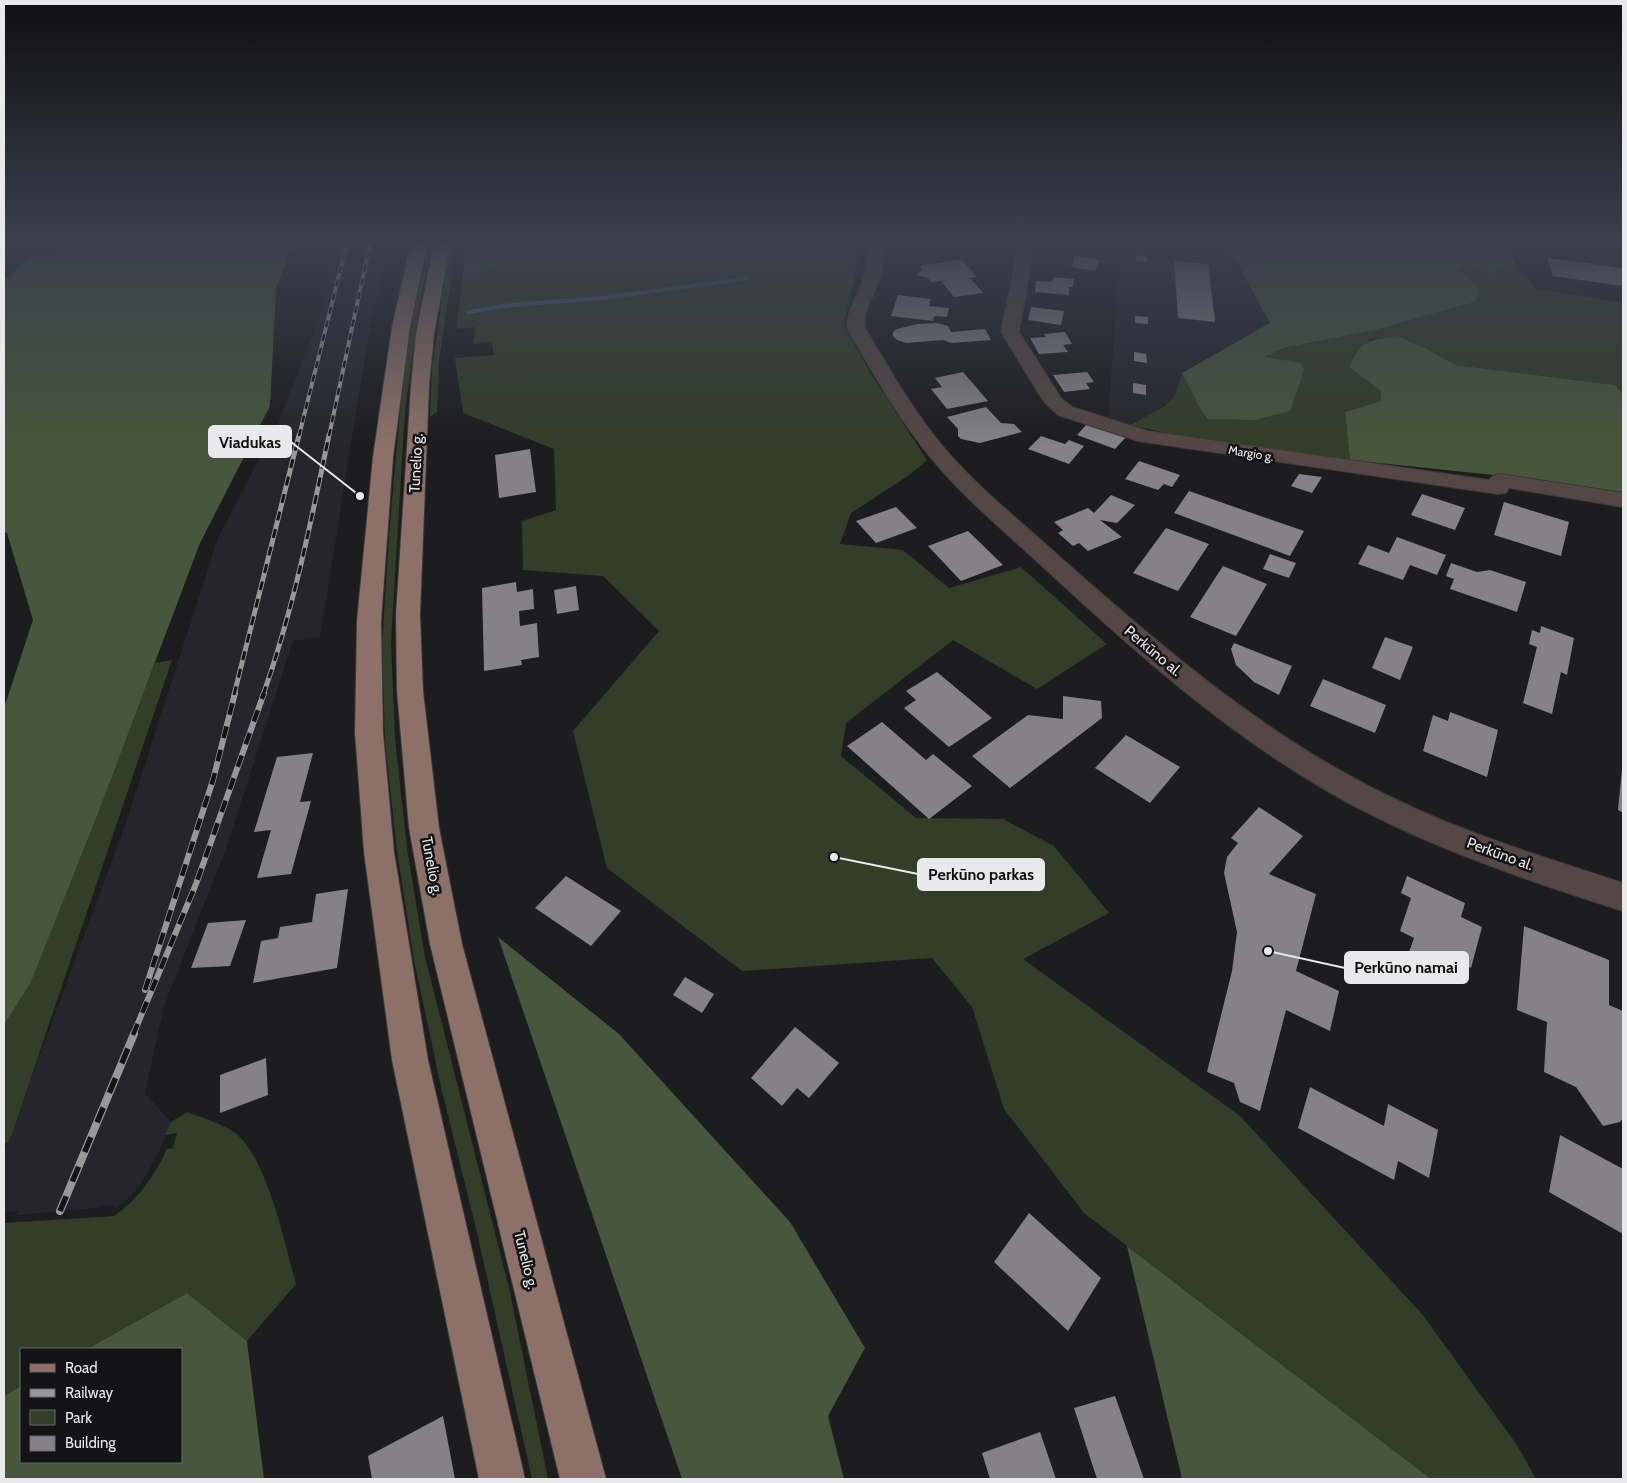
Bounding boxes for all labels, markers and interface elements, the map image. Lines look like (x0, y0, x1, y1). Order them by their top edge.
callout: Viadukas (209, 426, 291, 457)
text: Viadukas (219, 433, 281, 452)
street label: Tunelio g. (405, 433, 427, 493)
street label: Margio g. (1227, 442, 1275, 464)
street label: Perkūno al. (1121, 622, 1185, 680)
street label: Perkūno al. (1464, 834, 1536, 874)
street label: Tunelio g. (417, 835, 447, 897)
callout: Perkūno parkas (918, 859, 1044, 890)
text: Perkūno parkas (928, 865, 1034, 884)
callout: Perkūno namai (1345, 952, 1468, 983)
text: Perkūno namai (1354, 958, 1458, 977)
street label: Tunelio g. (510, 1229, 542, 1291)
legend (20, 1348, 182, 1463)
text: Road (65, 1359, 98, 1377)
text: Railway (65, 1384, 114, 1402)
text: Park (65, 1409, 92, 1427)
text: Building (65, 1434, 116, 1452)

